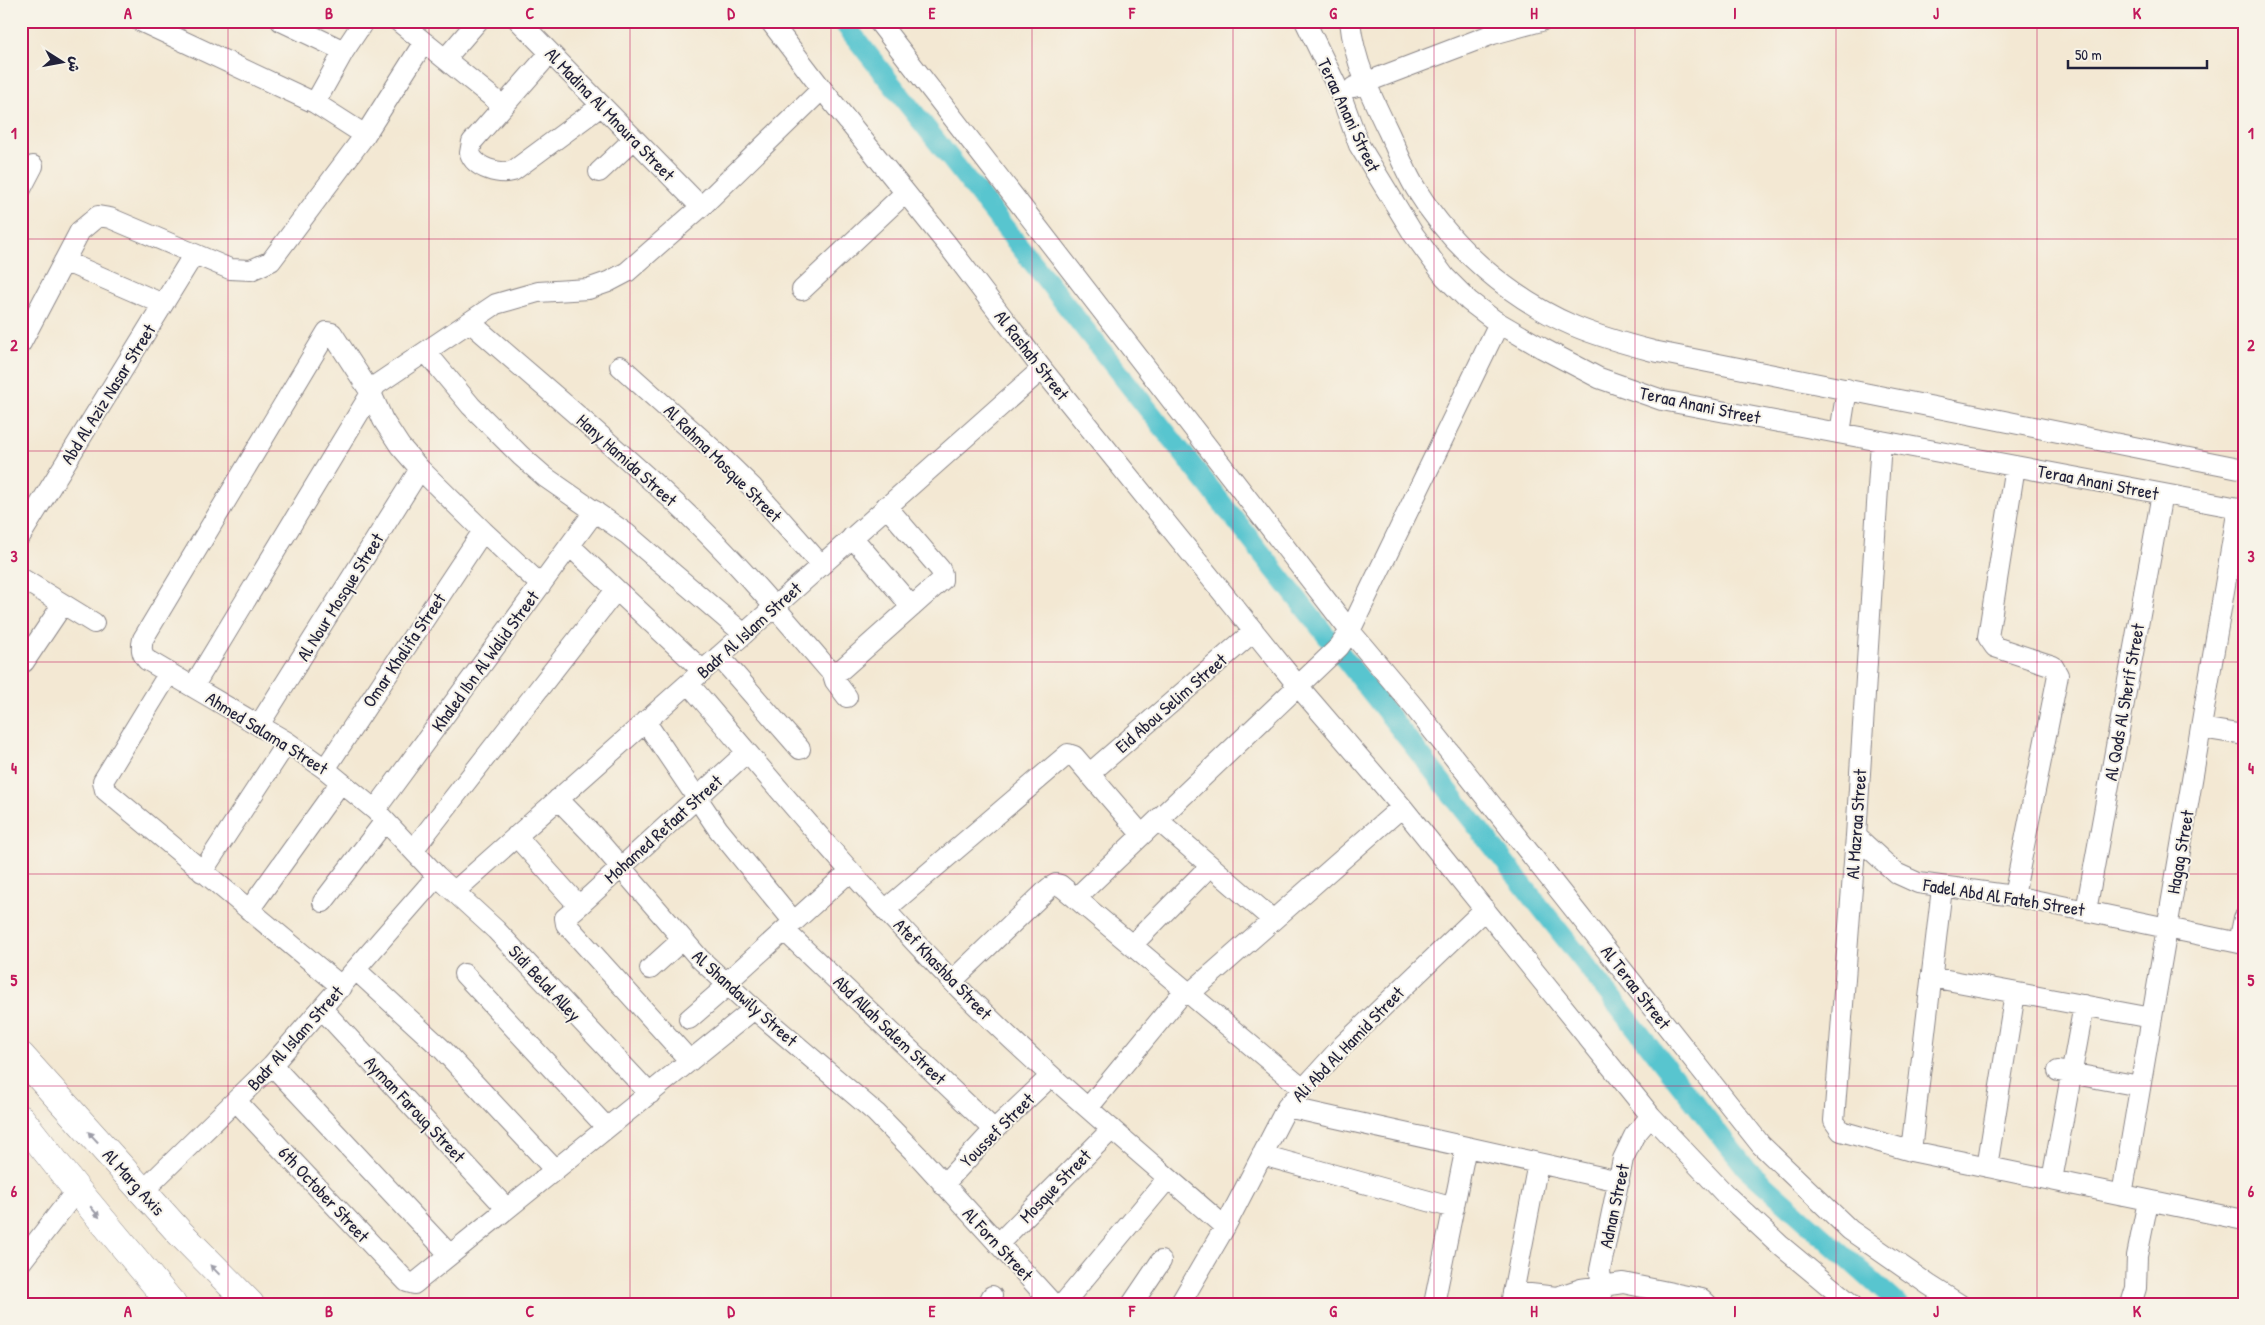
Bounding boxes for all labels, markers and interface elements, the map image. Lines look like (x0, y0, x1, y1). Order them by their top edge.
text: A (124, 2, 132, 24)
text: B (325, 2, 333, 24)
text: C (526, 2, 535, 24)
text: D (727, 2, 735, 24)
text: E (928, 2, 936, 24)
text: F (1128, 2, 1136, 24)
text: G (1329, 2, 1337, 24)
text: H (1530, 2, 1538, 24)
text: I (1733, 2, 1737, 24)
text: J (1933, 2, 1939, 24)
text: K (2133, 2, 2142, 24)
north arrow (38, 38, 88, 88)
scale bar (2068, 38, 2206, 70)
street label: Al Madina Al Mnoura Street (540, 42, 681, 187)
text: 50 m (2075, 44, 2102, 65)
street label: Teraa Anani Street (1312, 54, 1387, 177)
text: ش (64, 55, 86, 74)
text: 1 (11, 122, 17, 144)
text: 1 (2248, 122, 2254, 144)
street label: Al Rashah Street (989, 305, 1076, 406)
street label: Abd Al Aziz Nasar Street (55, 318, 162, 469)
text: 2 (10, 334, 18, 356)
text: 2 (2247, 334, 2255, 356)
street label: Teraa Anani Street (1637, 380, 1764, 430)
street label: Al Rahma Mosque Street (658, 398, 788, 528)
street label: Hany Hamida Street (571, 408, 683, 512)
street label: Teraa Anani Street (2035, 458, 2162, 506)
street label: Al Nour Mosque Street (291, 528, 390, 666)
text: 3 (10, 545, 18, 567)
text: 3 (2247, 545, 2255, 567)
street label: Badr Al Islam Street (691, 576, 807, 684)
street label: Khaled Ibn Al Walid Street (425, 585, 545, 737)
street label: Omar Khalifa Street (357, 587, 452, 712)
street label: Al Qods Al Sherif Street (2098, 621, 2150, 782)
street label: Eid Abou Selim Street (1110, 647, 1233, 759)
street label: Ahmed Salama Street (201, 685, 333, 781)
text: 4 (11, 757, 17, 779)
text: 4 (2248, 757, 2254, 779)
street label: Al Mazraa Street (1840, 767, 1872, 880)
street label: Mohamed Refaat Street (598, 769, 728, 889)
street label: Hagag Street (2160, 807, 2200, 896)
street label: Fadel Abd Al Fateh Street (1921, 872, 2087, 922)
street label: Atef Khashba Street (888, 913, 998, 1026)
street label: Sidi Belal Alley (503, 939, 587, 1027)
street label: Al Teraa Street (1595, 940, 1677, 1035)
street label: Al Shandawily Street (687, 944, 804, 1053)
text: 5 (11, 969, 18, 991)
text: 5 (2248, 969, 2255, 991)
street label: Abd Allah Salem Street (828, 970, 953, 1091)
street label: Badr Al Islam Street (241, 980, 349, 1096)
street label: Ali Abd Al Hamid Street (1286, 980, 1410, 1107)
street label: Ayman Farouq Street (359, 1050, 472, 1168)
street label: Youssef Street (954, 1087, 1040, 1173)
one-way arrow (87, 1132, 99, 1144)
street label: 6th October Street (273, 1140, 376, 1248)
street label: Al Marg Axis (97, 1143, 171, 1221)
street label: Mosque Street (1013, 1143, 1097, 1228)
street label: Adnan Street (1593, 1161, 1635, 1250)
text: 6 (11, 1180, 18, 1202)
text: 6 (2248, 1180, 2255, 1202)
street label: Al Forn Street (957, 1202, 1039, 1287)
one-way arrow (89, 1205, 101, 1217)
one-way arrow (209, 1264, 221, 1276)
text: A (124, 1300, 132, 1322)
text: B (325, 1300, 333, 1322)
text: C (526, 1300, 535, 1322)
text: D (727, 1300, 735, 1322)
text: E (928, 1300, 936, 1322)
text: F (1128, 1300, 1136, 1322)
text: G (1329, 1300, 1337, 1322)
text: H (1530, 1300, 1538, 1322)
text: I (1733, 1300, 1737, 1322)
text: J (1933, 1300, 1939, 1322)
text: K (2133, 1300, 2142, 1322)

